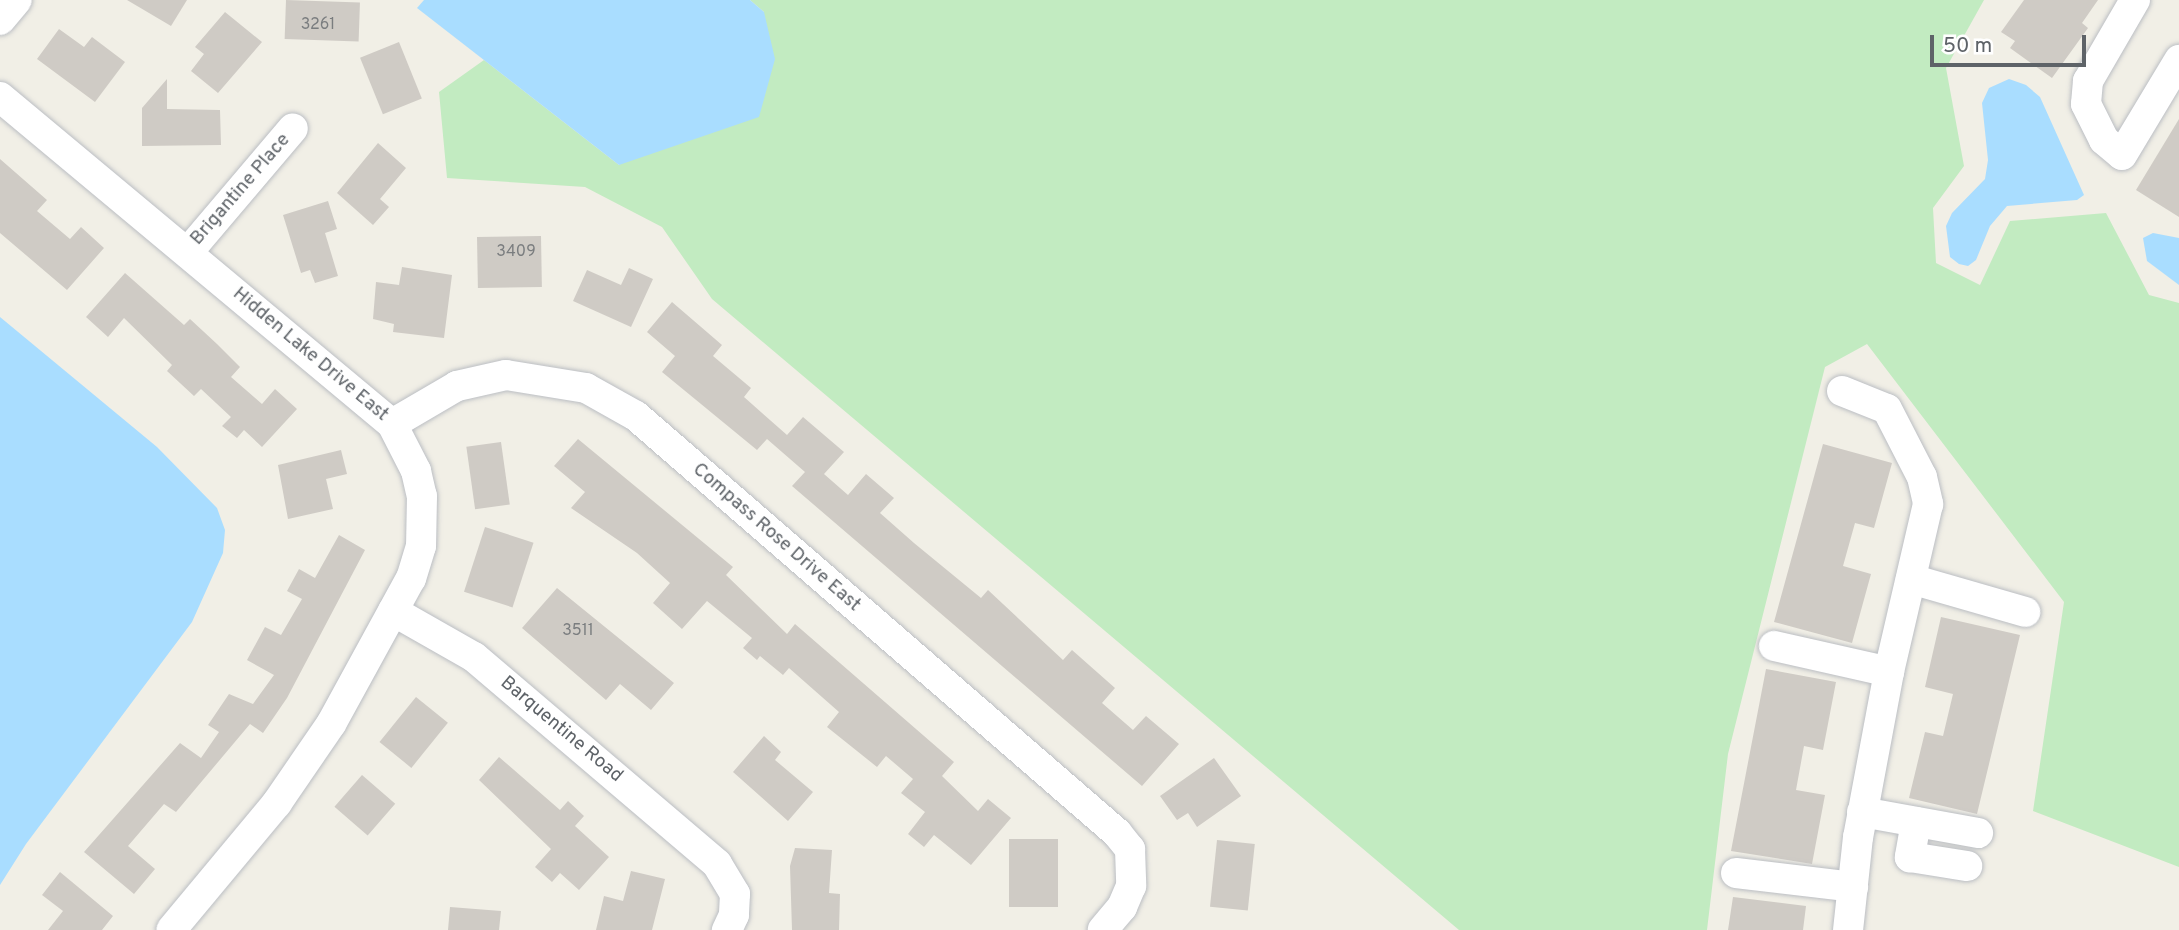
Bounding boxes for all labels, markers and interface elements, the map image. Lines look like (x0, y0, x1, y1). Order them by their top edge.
house number: 3261 (301, 15, 335, 35)
scale bar (1934, 21, 2090, 65)
text: 50 m (1943, 33, 1992, 60)
street label: Brigantine Place (186, 130, 296, 250)
house number: 3409 (496, 242, 536, 262)
street label: Hidden Lake Drive East (227, 283, 393, 427)
street label: Compass Rose Drive East (687, 459, 865, 617)
house number: 3511 (562, 621, 594, 641)
street label: Barquentine Road (495, 672, 627, 788)

